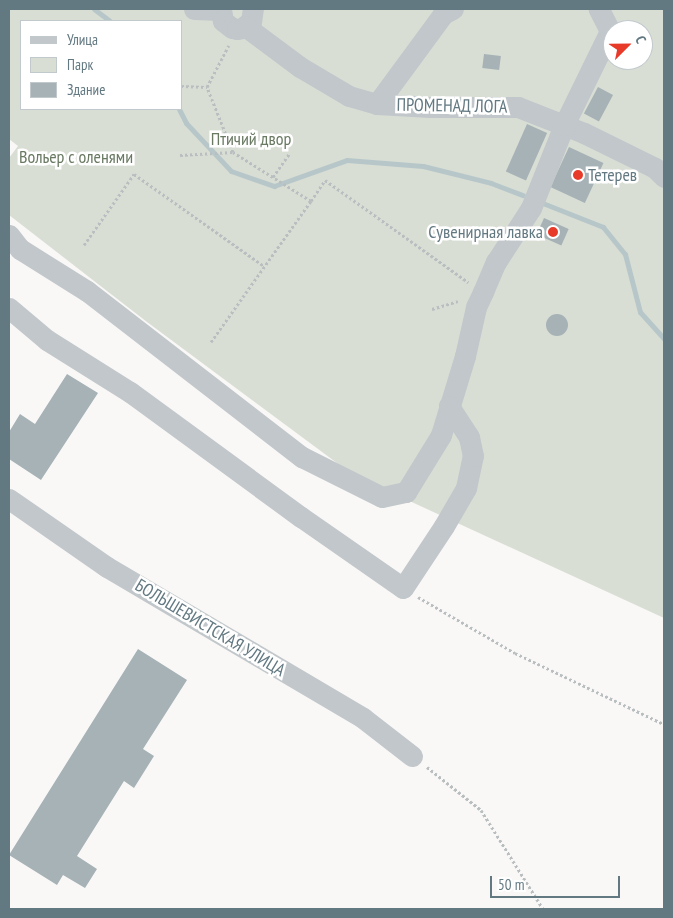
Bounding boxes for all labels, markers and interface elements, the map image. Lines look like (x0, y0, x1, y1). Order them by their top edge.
legend (20, 20, 182, 110)
north arrow (603, 20, 653, 70)
text: Улица (67, 30, 98, 49)
text: С (631, 33, 650, 46)
text: Парк (67, 55, 93, 74)
text: Здание (67, 80, 105, 99)
street label: ПРОМЕНАД ЛОГА (396, 94, 508, 118)
park label: Птичий двор (211, 128, 291, 150)
park label: Вольер с оленями (19, 146, 133, 168)
place label: Тетерев (588, 164, 637, 186)
marker: Тетерев (572, 169, 584, 181)
place label: Сувенирная лавка (428, 221, 543, 243)
marker: Сувенирная лавка (547, 226, 559, 238)
street label: БОЛЬШЕВИСТСКАЯ УЛИЦА (131, 575, 289, 681)
scale bar (493, 866, 623, 898)
text: 50 m (498, 875, 524, 894)

